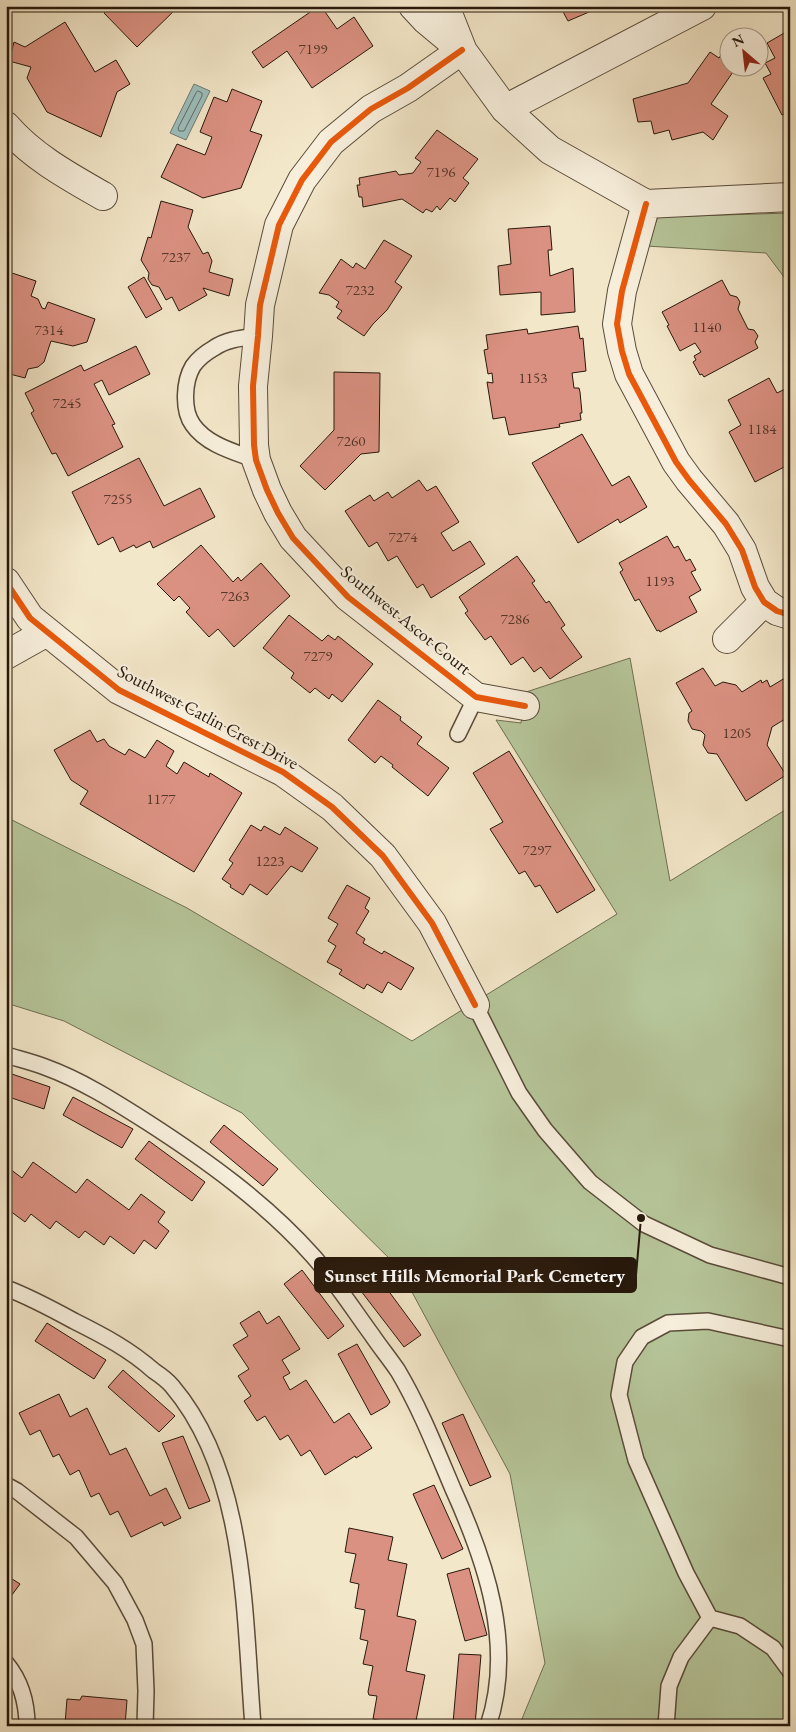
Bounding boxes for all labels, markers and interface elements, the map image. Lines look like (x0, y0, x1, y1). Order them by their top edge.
north arrow (718, 28, 768, 78)
text: N (729, 30, 748, 51)
house number: 7199 (299, 39, 327, 58)
house number: 7196 (427, 162, 455, 181)
house number: 7237 (162, 247, 191, 266)
house number: 7232 (346, 280, 375, 299)
house number: 1140 (693, 317, 721, 336)
house number: 7314 (35, 320, 64, 339)
house number: 1153 (519, 368, 547, 387)
house number: 7245 (53, 393, 81, 412)
house number: 1184 (748, 419, 777, 438)
house number: 7260 (337, 431, 365, 450)
house number: 7255 (104, 489, 132, 508)
house number: 7274 (389, 527, 418, 546)
street label: Southwest Ascot Court (336, 560, 477, 680)
house number: 1193 (646, 571, 674, 590)
house number: 7263 (221, 586, 249, 605)
house number: 7286 (501, 609, 529, 628)
house number: 7279 (304, 646, 332, 665)
street label: Southwest Catlin Crest Drive (114, 659, 303, 774)
house number: 1205 (723, 723, 751, 742)
house number: 1177 (147, 789, 176, 808)
house number: 7297 (523, 840, 552, 859)
house number: 1223 (256, 851, 284, 870)
callout: Sunset Hills Memorial Park Cemetery (315, 1258, 636, 1292)
text: Sunset Hills Memorial Park Cemetery (325, 1263, 626, 1288)

